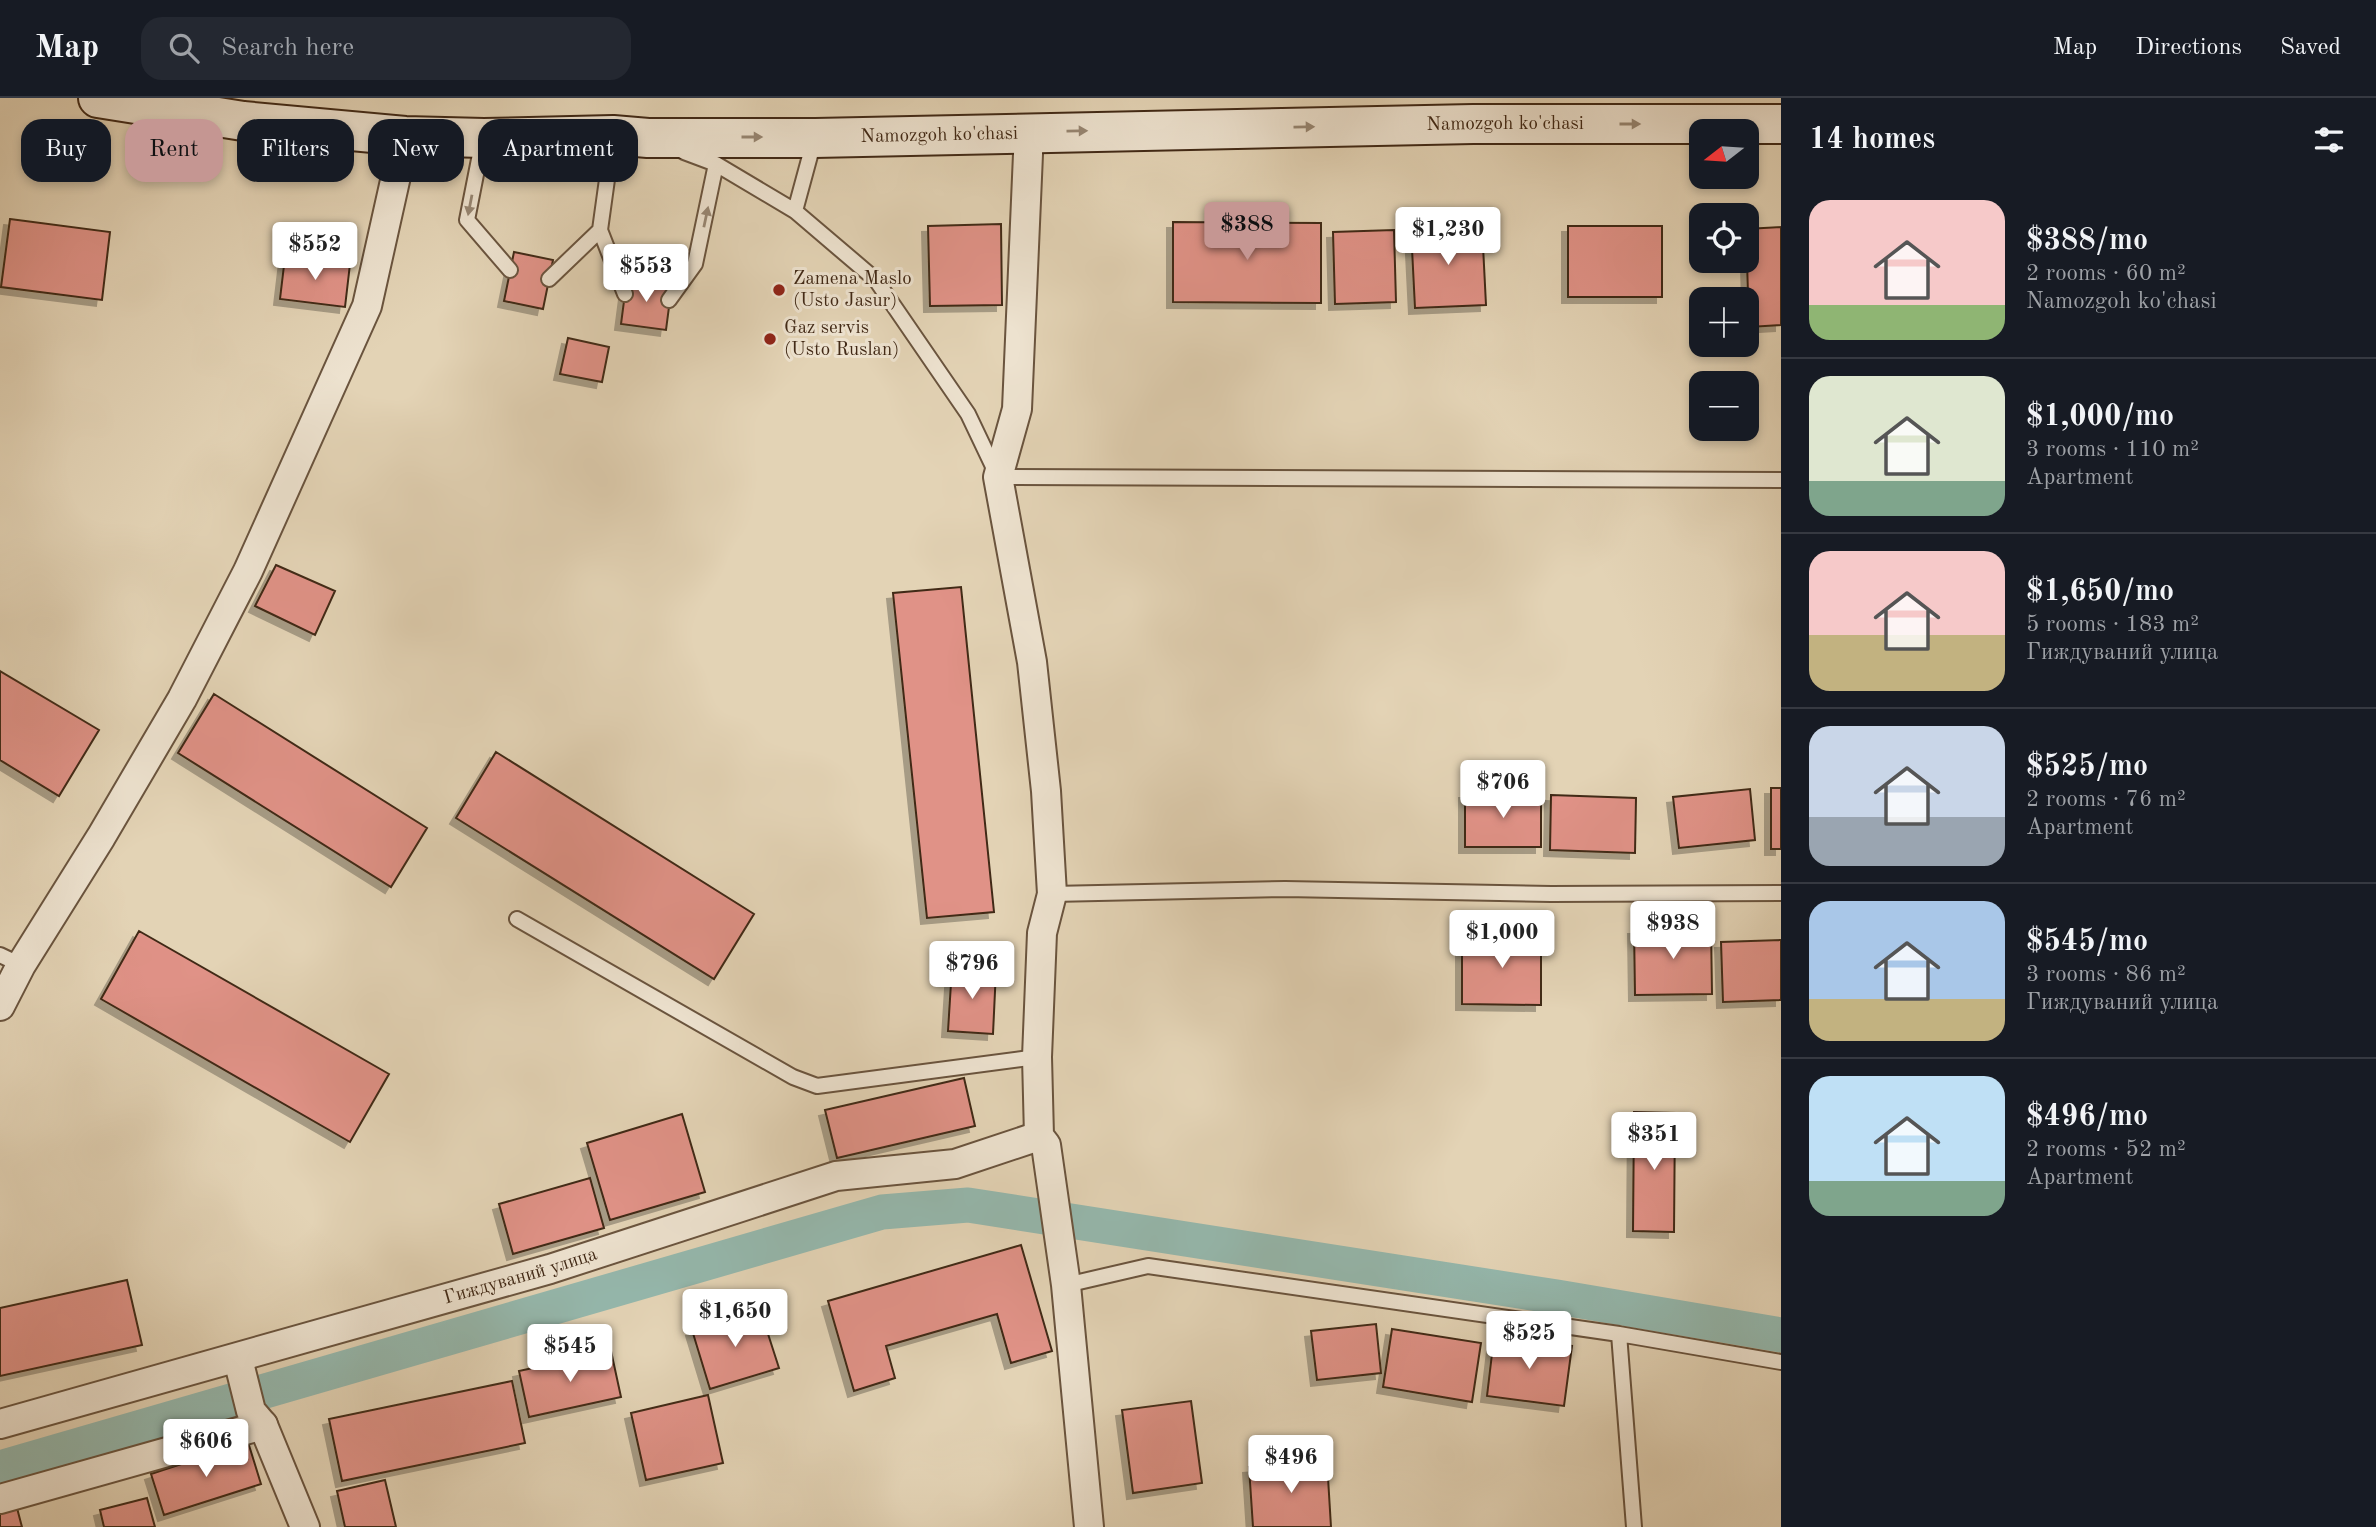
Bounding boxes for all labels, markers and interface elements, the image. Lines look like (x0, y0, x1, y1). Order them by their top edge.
search box (141, 17, 631, 80)
icon: search (165, 29, 203, 67)
text: Map (35, 32, 99, 65)
text: Search here (221, 35, 354, 61)
text: Map (2053, 36, 2097, 60)
text: Directions (2135, 36, 2242, 60)
text: Saved (2280, 36, 2341, 60)
street label: Namozgoh ko'chasi (1426, 114, 1584, 134)
one-way arrow (1619, 118, 1641, 130)
chip: Buy (21, 119, 111, 182)
chip: Rent (125, 119, 223, 182)
chip: Filters (237, 119, 354, 182)
chip: New (368, 119, 464, 182)
chip: Apartment (478, 119, 638, 182)
north arrow (1689, 119, 1759, 189)
map controls (1689, 119, 1759, 441)
one-way arrow (1294, 121, 1316, 133)
icon: filters (2310, 121, 2348, 159)
street label: Namozgoh ko'chasi (860, 124, 1018, 147)
one-way arrow (1066, 125, 1088, 136)
text: 14 homes (1809, 125, 1935, 155)
one-way arrow (741, 131, 763, 143)
one-way arrow (465, 194, 476, 216)
pin: $388 (1206, 202, 1288, 262)
button: locate (1689, 203, 1759, 273)
one-way arrow (700, 206, 711, 228)
pin: $1,230 (1391, 208, 1505, 267)
text: $388 (1220, 213, 1274, 236)
text: $1,230 (1411, 218, 1485, 241)
pin: $552 (274, 222, 356, 282)
text: $388/mo (2026, 226, 2148, 256)
icon: home (1865, 228, 1949, 312)
text: $552 (288, 233, 342, 256)
pin: $553 (605, 244, 687, 304)
text: $553 (619, 255, 673, 278)
text: 2 rooms · 60 m² (2026, 262, 2186, 285)
place label: Zamena Maslo (Usto Jasur) (793, 270, 912, 311)
marker: Zamena Maslo (Usto Jasur) (771, 282, 787, 298)
button: + (1689, 287, 1759, 357)
text: Namozgoh ko'chasi (2026, 290, 2217, 313)
place label: Gaz servis (Usto Ruslan) (784, 319, 899, 360)
marker: Gaz servis (Usto Ruslan) (762, 331, 778, 347)
button: − (1689, 371, 1759, 441)
text: $1,000/mo (2026, 402, 2174, 432)
icon: home (1865, 404, 1949, 488)
text: 3 rooms · 110 m² (2026, 438, 2199, 461)
text: Apartment (2026, 466, 2134, 489)
text: $1,650/mo (2026, 577, 2174, 607)
icon: home (1865, 579, 1949, 663)
text: 5 rooms · 183 m² (2026, 613, 2199, 636)
text: Гиждуваний улица (2026, 641, 2218, 664)
text: $525/mo (2026, 752, 2148, 782)
icon: home (1865, 754, 1949, 838)
pin: $706 (1462, 760, 1544, 820)
text: $706 (1476, 771, 1530, 794)
text: 2 rooms · 76 m² (2026, 788, 2186, 811)
text: Apartment (2026, 816, 2134, 839)
pin: $938 (1632, 902, 1714, 961)
pin: $1,000 (1445, 910, 1559, 970)
text: $938 (1646, 912, 1700, 935)
text: $1,000 (1465, 921, 1539, 944)
text: $545/mo (2026, 927, 2148, 957)
icon: home (1865, 929, 1949, 1013)
pin: $796 (931, 942, 1013, 1001)
text: $796 (945, 952, 999, 975)
text: 3 rooms · 86 m² (2026, 963, 2186, 986)
text: Гиждуваний улица (2026, 991, 2218, 1014)
text: $496/mo (2026, 1102, 2148, 1132)
icon: home (1865, 1104, 1949, 1188)
pin: $351 (1613, 1112, 1695, 1172)
text: $351 (1627, 1123, 1681, 1146)
text: 2 rooms · 52 m² (2026, 1138, 2186, 1161)
text: Apartment (2026, 1166, 2134, 1189)
street label: Гиждуваний улица (442, 1245, 600, 1308)
pin: $1,650 (678, 1290, 792, 1349)
text: $1,650 (698, 1300, 772, 1323)
pin: $525 (1488, 1312, 1570, 1371)
text: $525 (1502, 1322, 1556, 1345)
pin: $545 (529, 1324, 611, 1384)
text: $545 (543, 1335, 597, 1358)
pin: $606 (165, 1420, 247, 1479)
text: $606 (179, 1430, 233, 1453)
pin: $496 (1250, 1436, 1332, 1495)
text: $496 (1264, 1446, 1318, 1469)

